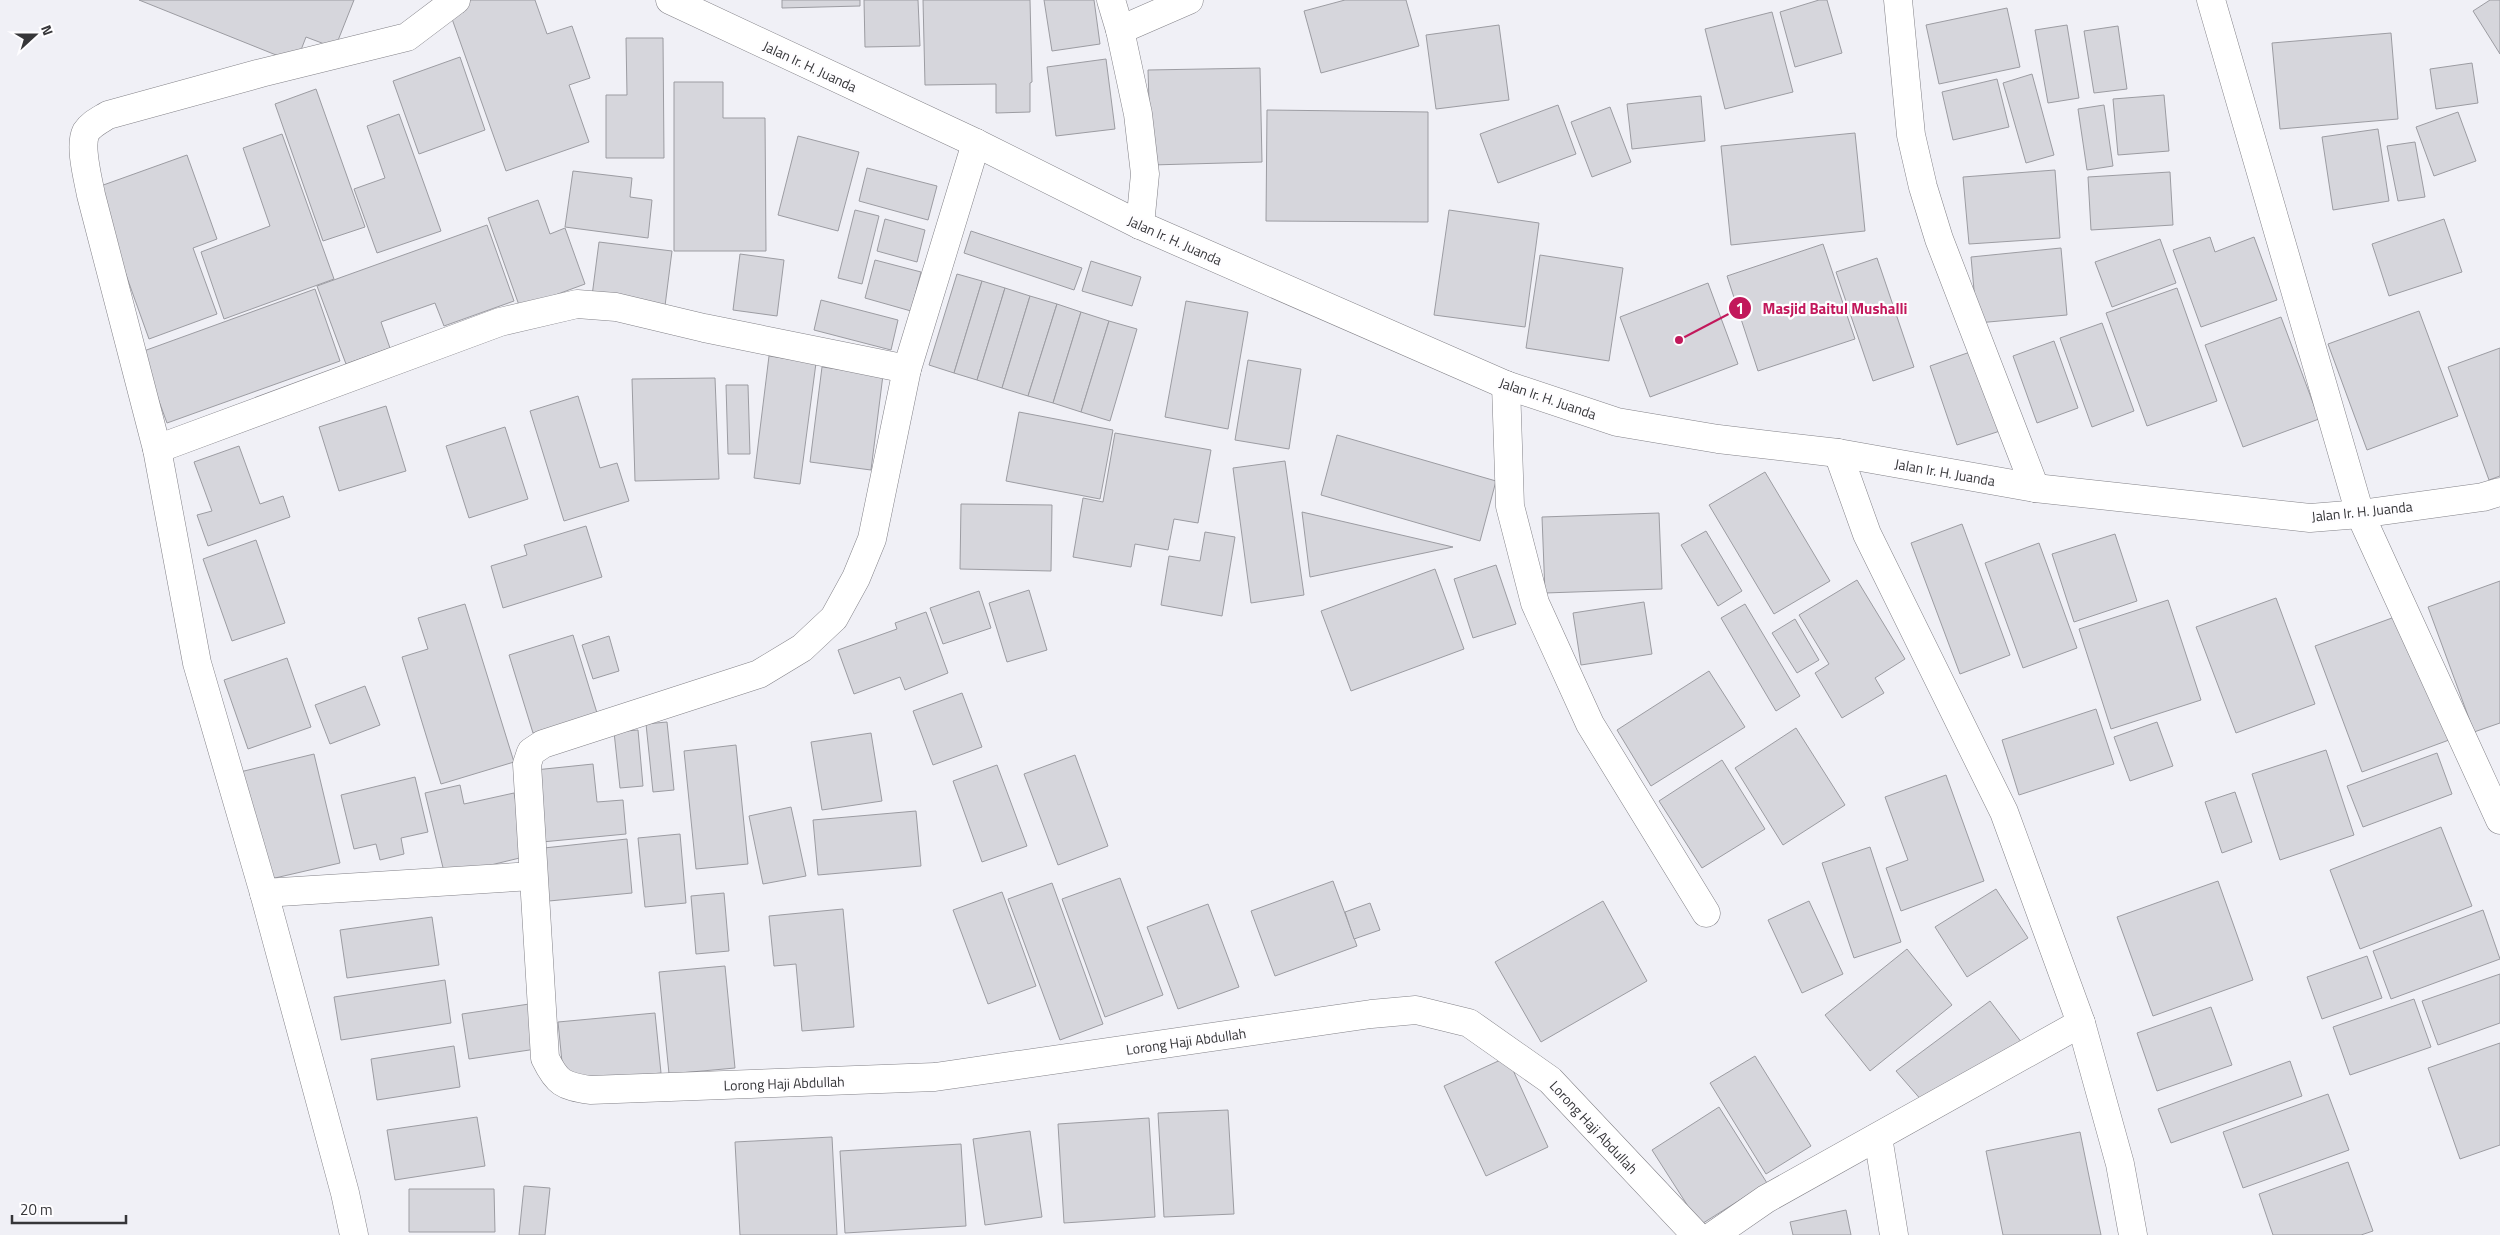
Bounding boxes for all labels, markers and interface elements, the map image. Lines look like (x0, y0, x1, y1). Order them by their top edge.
north arrow (10, 10, 60, 60)
text: N (36, 22, 59, 38)
street label: Jalan Ir. H. Juanda (760, 35, 860, 97)
street label: Jalan Ir. H. Juanda (1124, 210, 1226, 270)
callout: Masjid Baitul Mushalli (1728, 293, 1918, 323)
text: 1 (1736, 297, 1744, 320)
text: Masjid Baitul Mushalli (1763, 297, 1907, 320)
street label: Jalan Ir. H. Juanda (1497, 372, 1599, 424)
street label: Jalan Ir. H. Juanda (1893, 453, 1997, 491)
street label: Jalan Ir. H. Juanda (2310, 495, 2414, 527)
street label: Lorong Haji Abdullah (1125, 1022, 1247, 1060)
street label: Lorong Haji Abdullah (723, 1070, 845, 1096)
street label: Lorong Haji Abdullah (1545, 1076, 1643, 1178)
scale bar (12, 1192, 126, 1224)
text: 20 m (20, 1198, 53, 1221)

